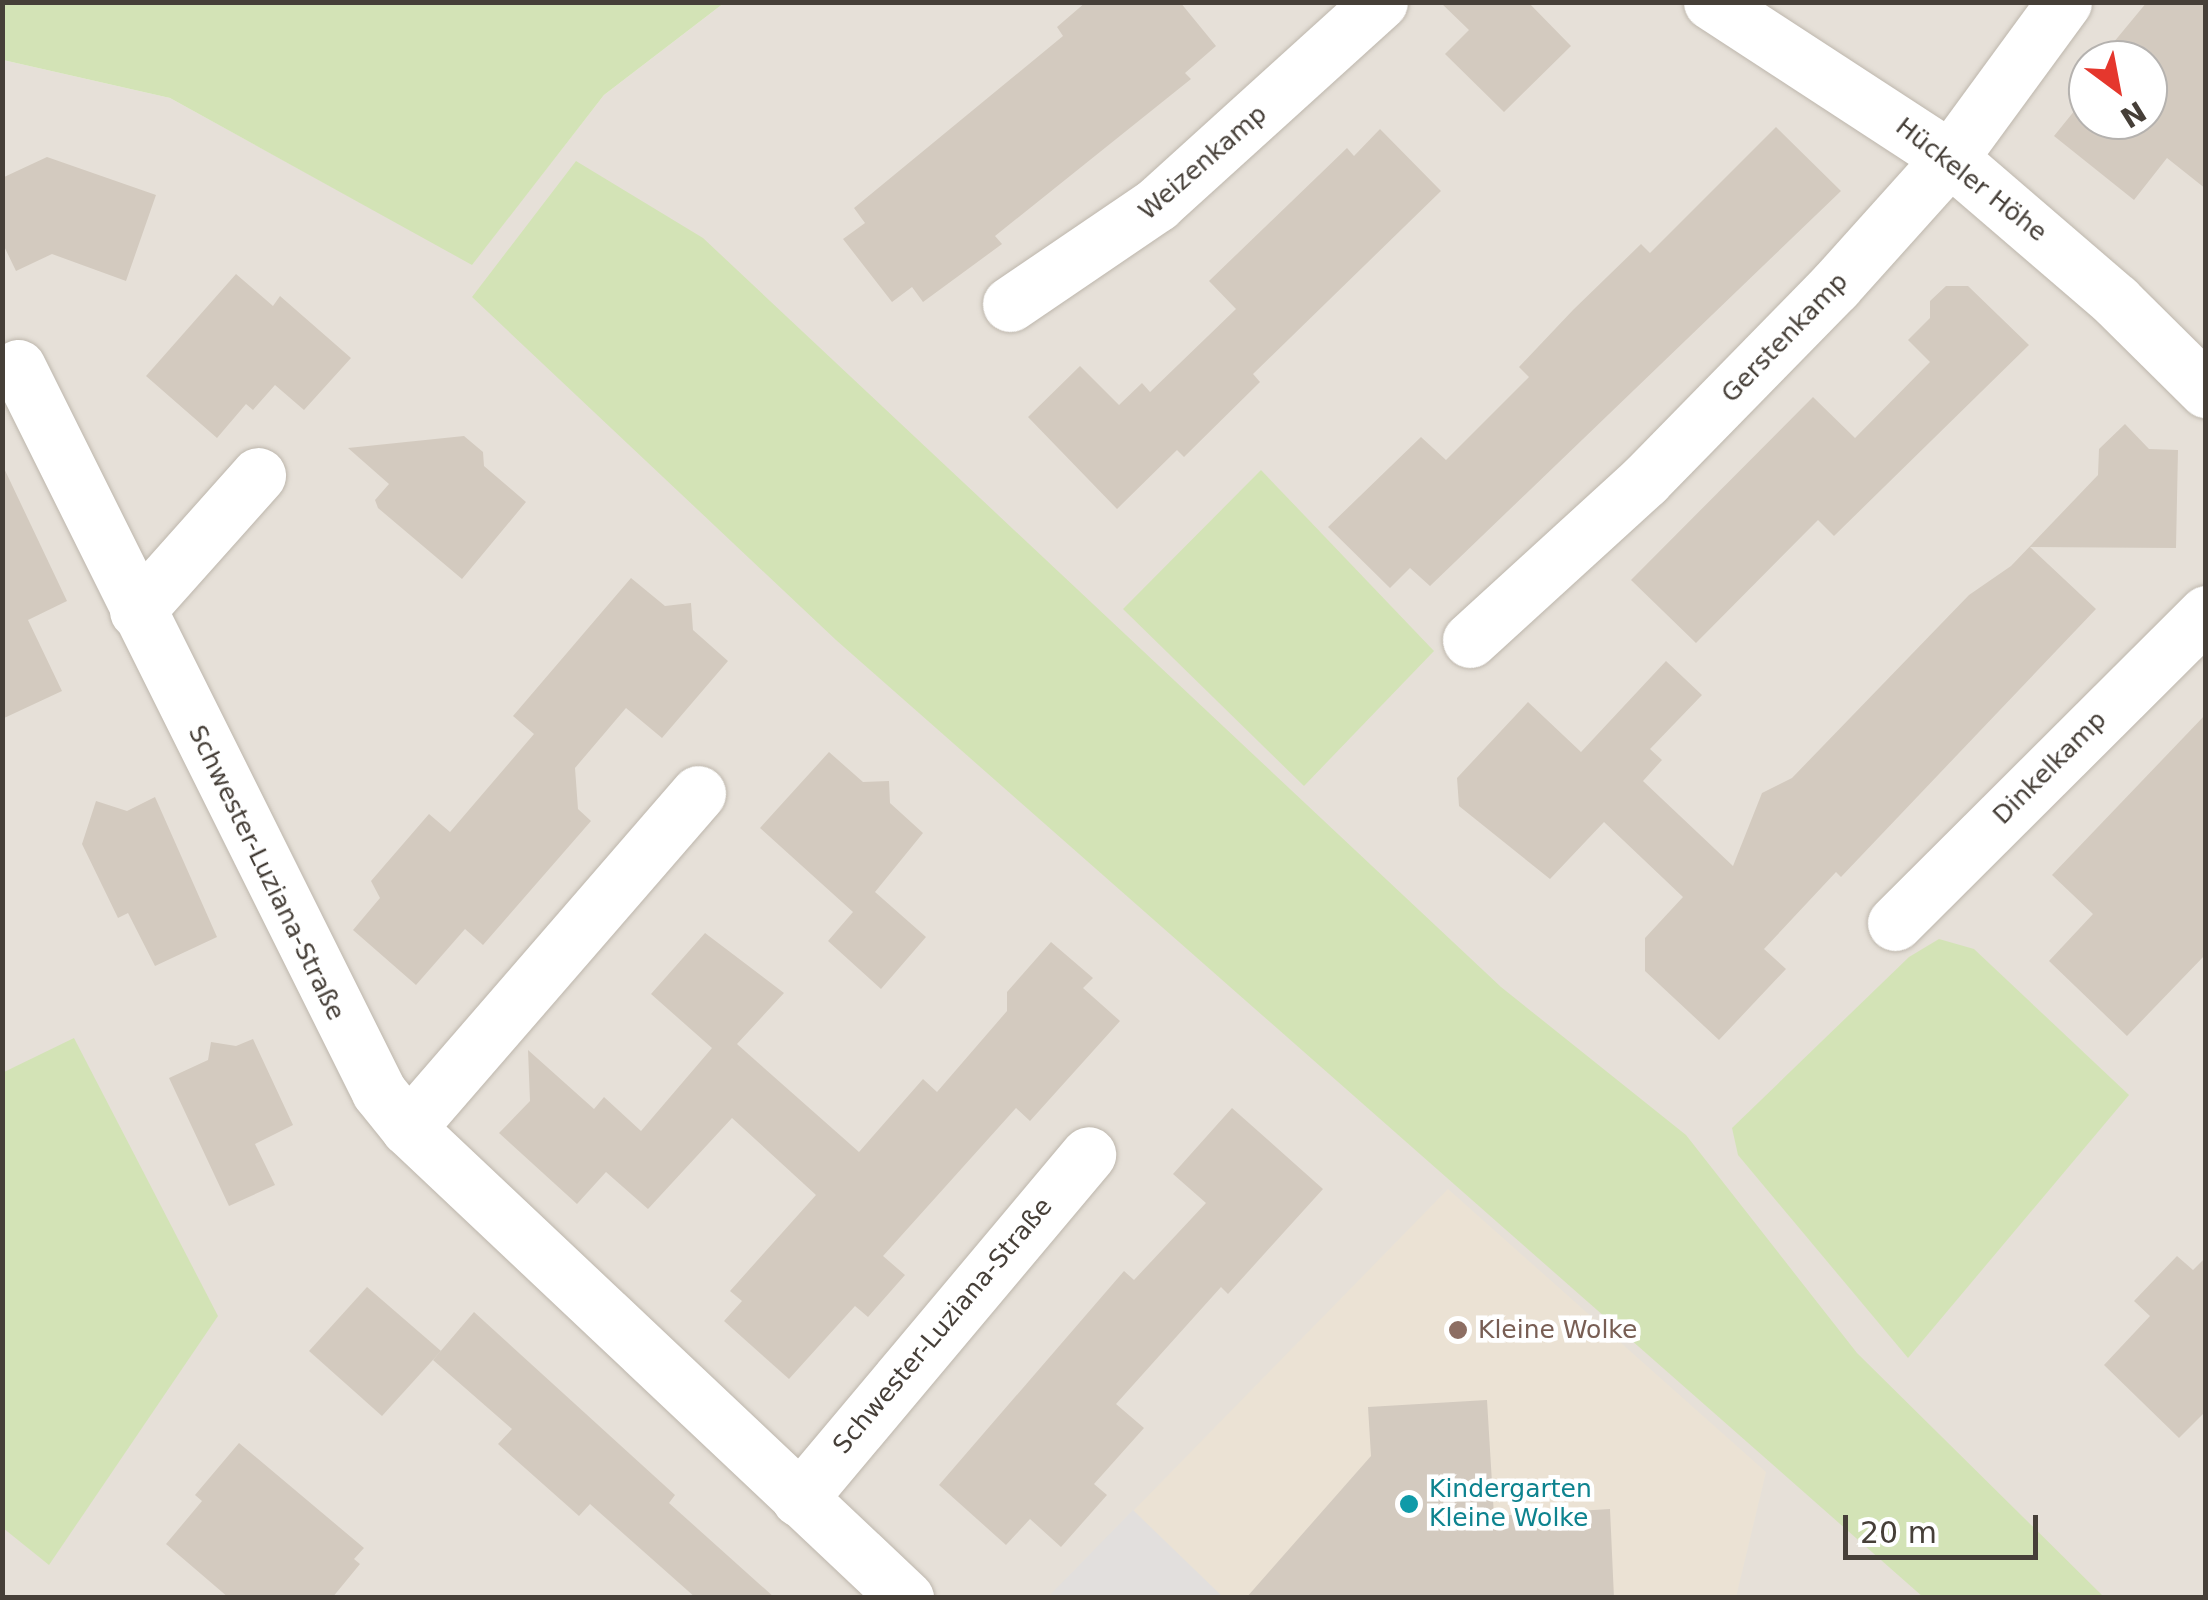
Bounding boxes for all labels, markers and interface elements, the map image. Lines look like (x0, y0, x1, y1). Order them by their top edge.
north arrow (2068, 40, 2168, 140)
text: N (2114, 94, 2152, 134)
street label: Weizenkamp (1133, 99, 1273, 227)
street label: Hückeler Höhe (1890, 112, 2052, 248)
street label: Gerstenkamp (1716, 267, 1854, 409)
street label: Dinkelkamp (1987, 705, 2113, 831)
street label: Schwester-Luziana-Straße (181, 721, 351, 1025)
street label: Schwester-Luziana-Straße (827, 1192, 1059, 1460)
place label: Kleine Wolke (1478, 1315, 1637, 1345)
marker: Kleine Wolke (1447, 1319, 1469, 1341)
place label: Kindergarten Kleine Wolke (1429, 1475, 1592, 1534)
marker: Kindergarten Kleine Wolke (1398, 1493, 1420, 1515)
scale bar (1848, 1495, 2043, 1557)
text: 20 m (1860, 1515, 1937, 1550)

